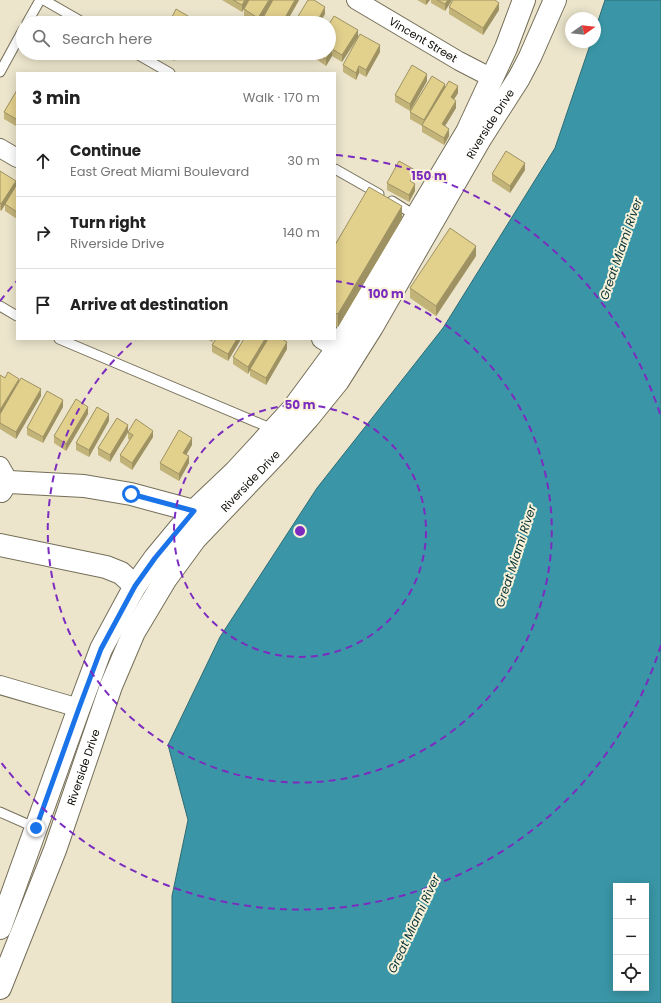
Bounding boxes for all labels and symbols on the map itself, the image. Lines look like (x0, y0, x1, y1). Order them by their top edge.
north arrow (565, 12, 601, 48)
street label: Vincent Street (386, 13, 460, 66)
street label: Riverside Drive (462, 86, 518, 162)
text: 150 m (411, 167, 447, 184)
water label: Great Miami River (595, 195, 646, 302)
text: 100 m (368, 285, 404, 302)
text: 50 m (285, 396, 316, 413)
street label: Riverside Drive (217, 446, 284, 515)
route start (122, 485, 140, 503)
water label: Great Miami River (491, 502, 540, 609)
centre of rings (293, 524, 307, 538)
street label: Riverside Drive (63, 727, 104, 808)
route end (27, 819, 45, 837)
water label: Great Miami River (383, 871, 444, 976)

